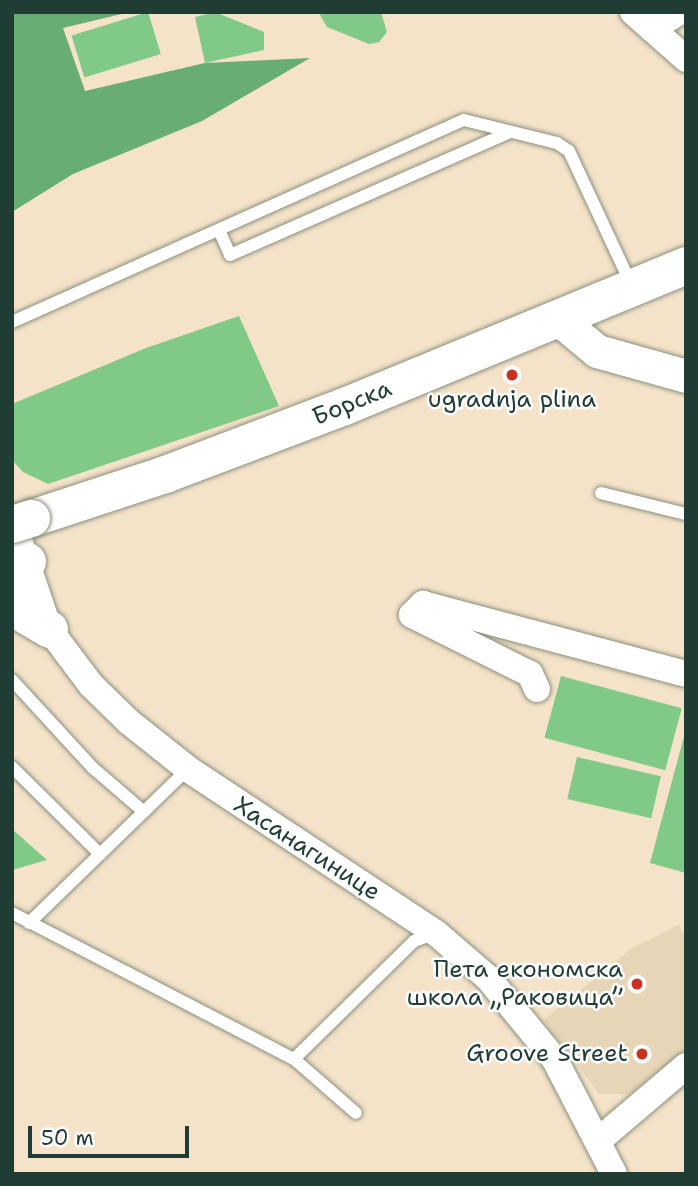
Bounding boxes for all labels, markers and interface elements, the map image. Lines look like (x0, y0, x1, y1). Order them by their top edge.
marker: ugradnja plina (504, 367, 520, 383)
street label: Борска (308, 374, 396, 432)
place label: ugradnja plina (428, 386, 596, 414)
street label: Хасанагинице (228, 791, 386, 907)
place label: Пета економска школа „Раковица” (407, 956, 623, 1012)
marker: Пета економска школа „Раковица” (629, 976, 645, 992)
place label: Groove Street (466, 1040, 628, 1068)
marker: Groove Street (634, 1046, 650, 1062)
scale bar (32, 1112, 192, 1156)
text: 50 m (41, 1124, 94, 1152)

